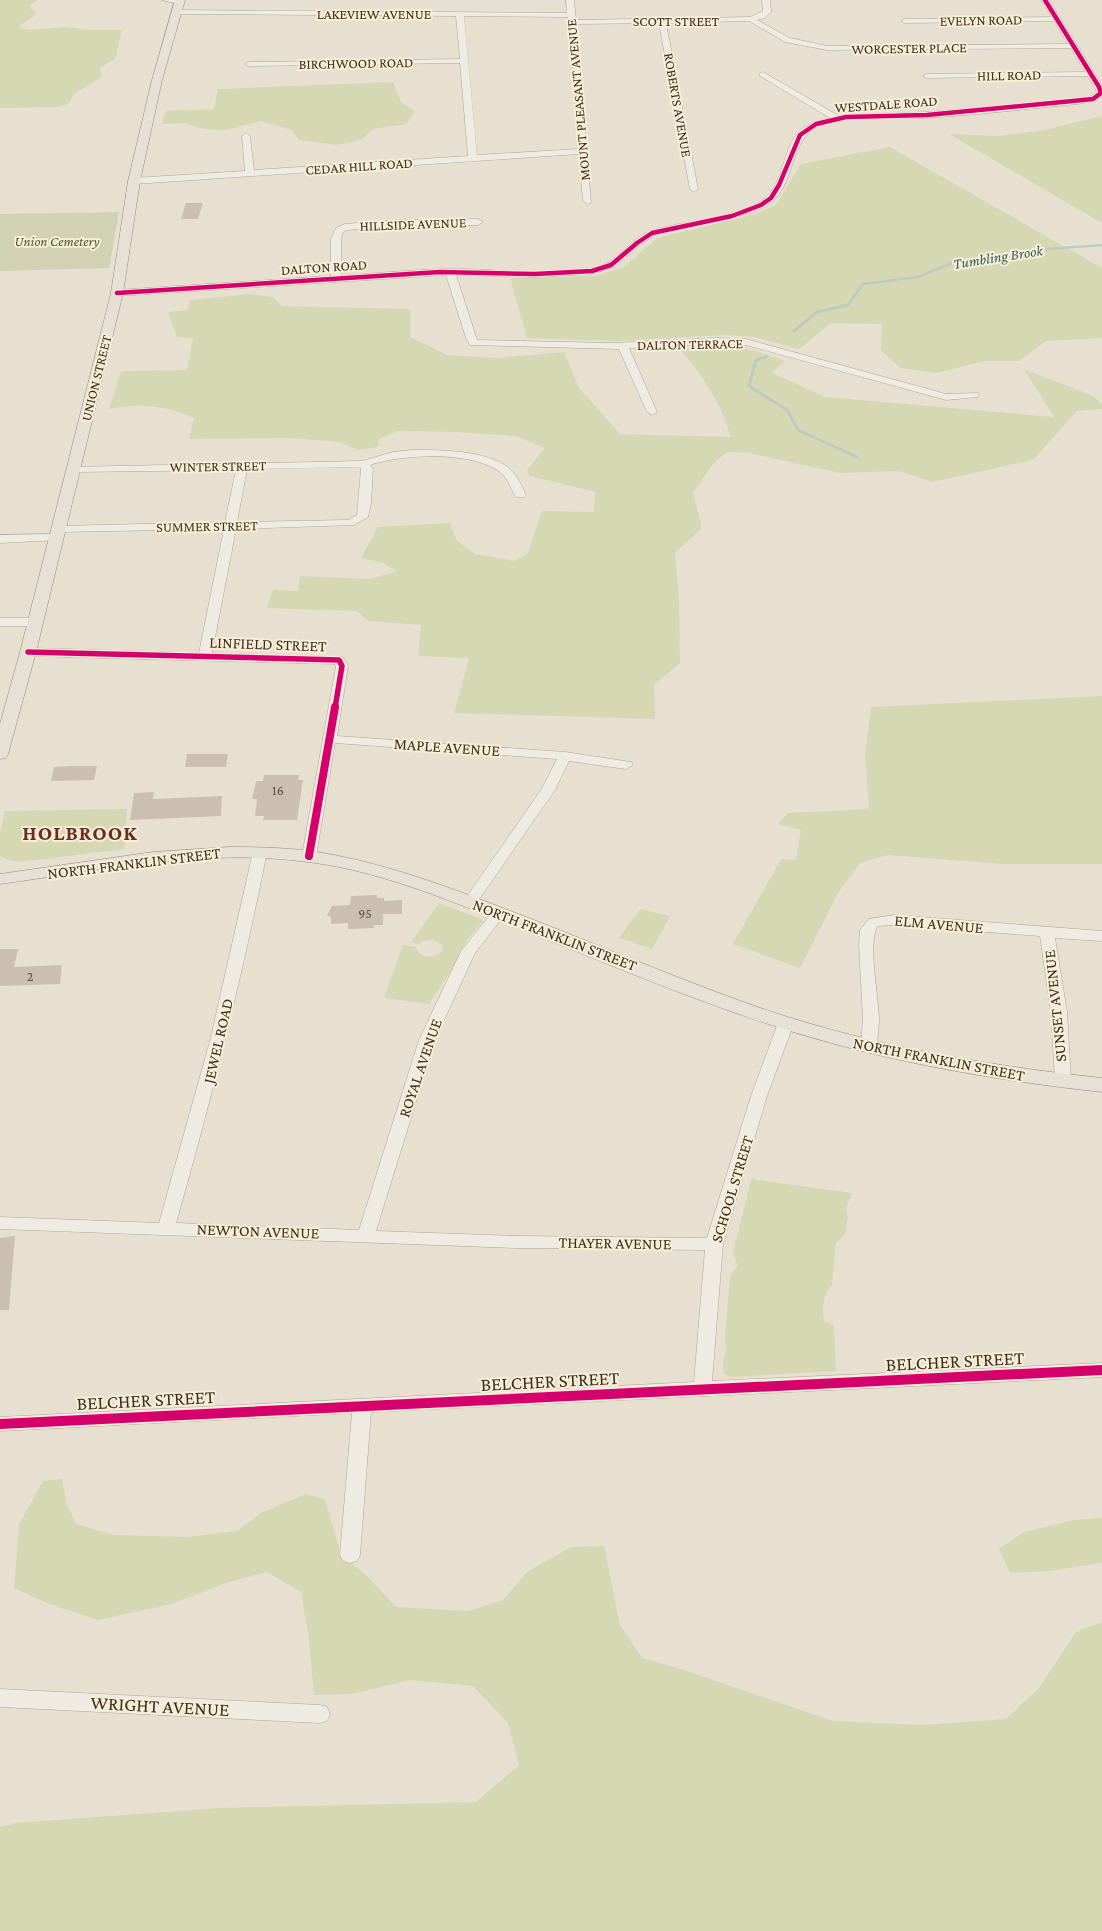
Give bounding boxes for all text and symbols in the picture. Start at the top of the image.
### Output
street label: LAKEVIEW AVENUE [317,6,432,22]
street label: EVELYN ROAD [940,11,1022,29]
street label: SCOTT STREET [633,13,720,29]
street label: MOUNT PLEASANT AVENUE [563,18,593,181]
street label: WORCESTER PLACE [851,39,967,57]
street label: ROBERTS AVENUE [661,52,695,159]
street label: BIRCHWOOD ROAD [299,54,413,72]
street label: HILL ROAD [977,66,1041,84]
street label: WESTDALE ROAD [834,92,938,116]
street label: CEDAR HILL ROAD [305,154,413,178]
street label: HILLSIDE AVENUE [359,214,467,234]
park label: Union Cemetery [14,233,100,249]
water label: Tumbling Brook [952,242,1046,273]
street label: DALTON ROAD [280,256,368,278]
street label: UNION STREET [78,333,115,423]
street label: DALTON TERRACE [637,335,744,353]
street label: WINTER STREET [170,457,267,475]
street label: SUMMER STREET [156,517,258,535]
street label: LINFIELD STREET [209,633,327,655]
street label: MAPLE AVENUE [393,735,501,759]
house number: 16 [272,782,284,798]
district label: HOLBROOK [22,821,138,845]
street label: NORTH FRANKLIN STREET [46,844,222,882]
street label: NORTH FRANKLIN STREET [471,896,640,974]
house number: 95 [358,905,372,921]
street label: ELM AVENUE [894,912,984,936]
street label: SUNSET AVENUE [1041,949,1069,1063]
house number: 2 [27,968,34,984]
street label: JEWEL ROAD [200,997,237,1087]
street label: ROYAL AVENUE [395,1016,445,1119]
street label: NORTH FRANKLIN STREET [852,1034,1027,1084]
street label: SCHOOL STREET [708,1133,756,1245]
street label: NEWTON AVENUE [196,1220,320,1242]
street label: THAYER AVENUE [558,1234,672,1252]
street label: BELCHER STREET [885,1347,1026,1375]
street label: BELCHER STREET [480,1367,621,1395]
street label: BELCHER STREET [76,1386,217,1414]
street label: WRIGHT AVENUE [90,1692,230,1720]

